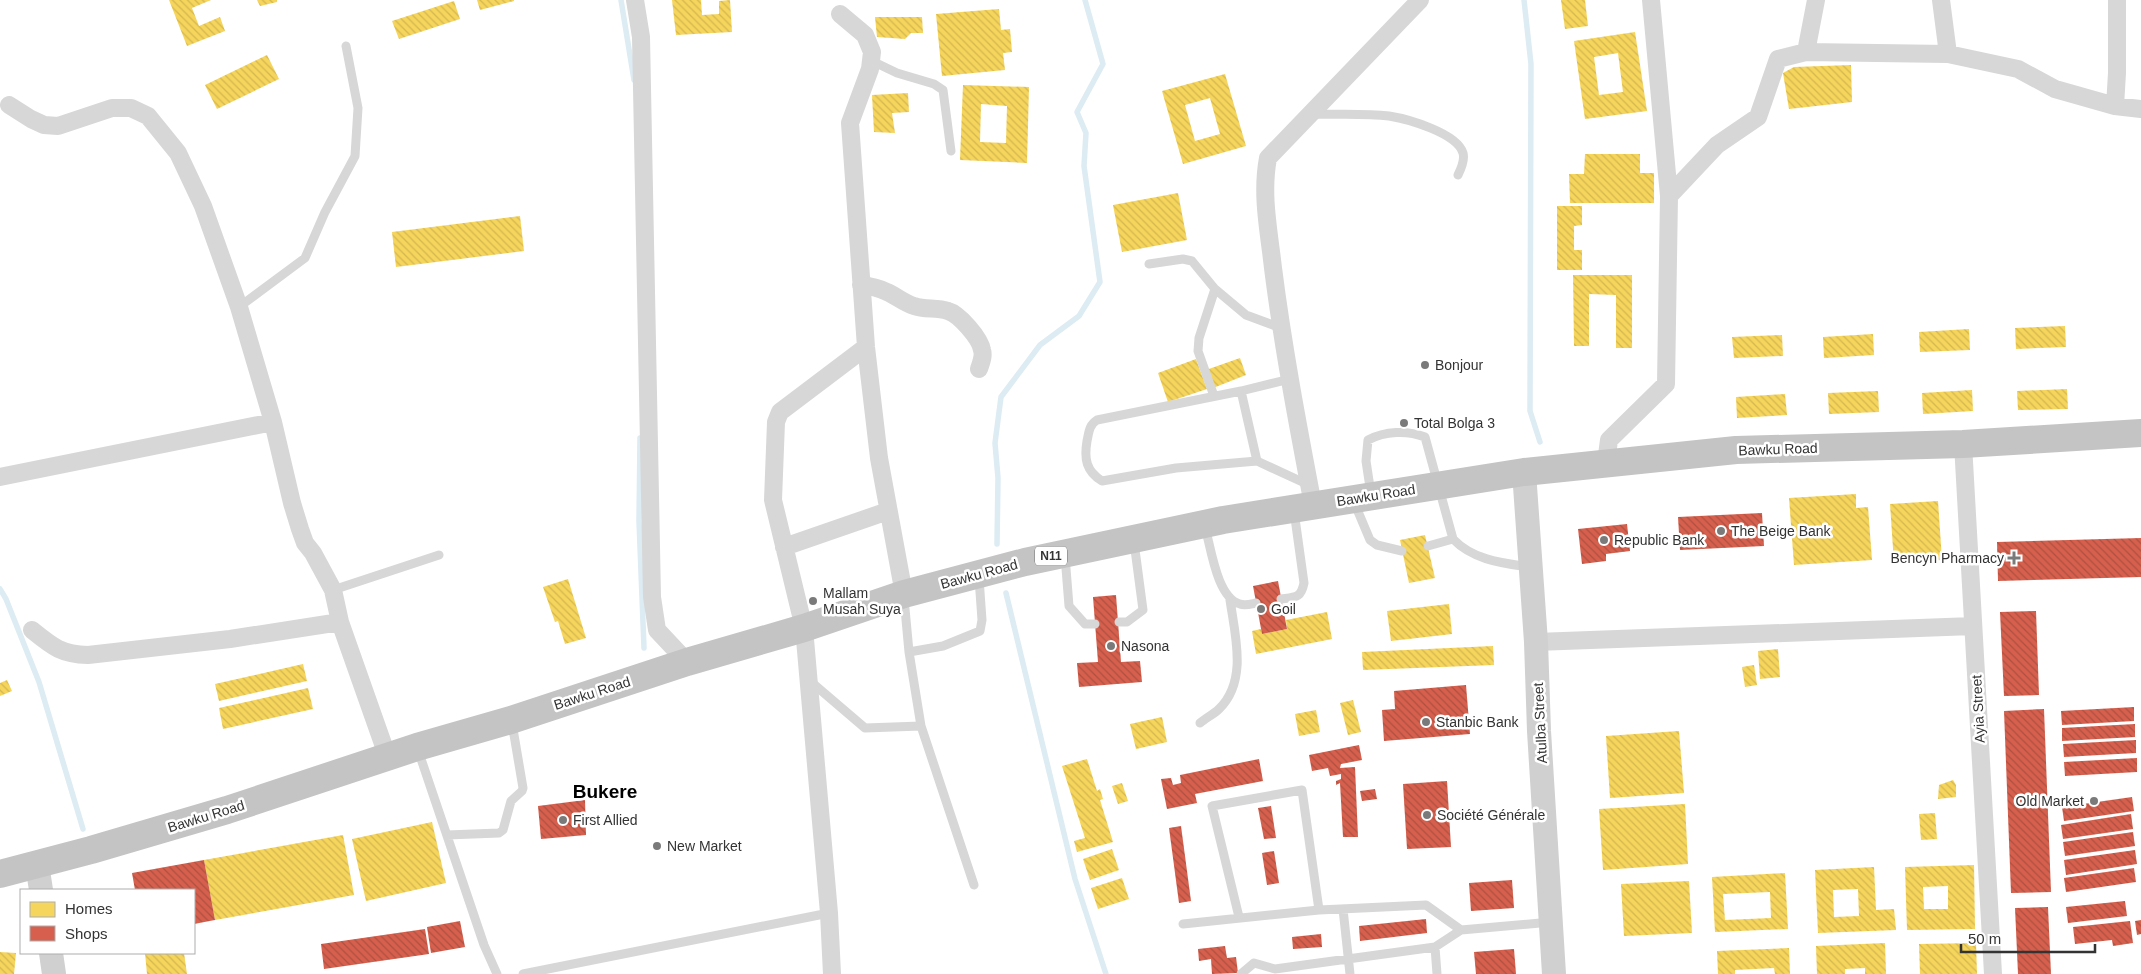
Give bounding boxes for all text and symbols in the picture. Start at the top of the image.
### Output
place label: Bonjour [1435,357,1484,373]
marker: Bonjour [1419,359,1431,371]
place label: Total Bolga 3 [1414,415,1495,431]
marker: Total Bolga 3 [1398,417,1410,429]
street label: Bawku Road [1738,440,1818,458]
street label: Bawku Road [1336,481,1416,509]
place label: The Beige Bank [1731,523,1832,539]
marker: The Beige Bank [1715,525,1727,537]
place label: Republic Bank [1614,532,1705,548]
marker: Republic Bank [1598,534,1610,546]
road number: N11 [1035,546,1067,566]
place label: Bencyn Pharmacy [1890,550,2004,566]
marker: Bencyn Pharmacy [2008,552,2020,564]
street label: Bawku Road [939,556,1019,592]
place label: Mallam Musah Suya [823,585,901,617]
marker: Mallam Musah Suya [807,595,819,607]
place label: Goil [1271,601,1296,617]
marker: Goil [1255,603,1267,615]
place label: Nasona [1121,638,1169,654]
marker: Nasona [1105,640,1117,652]
street label: Bawku Road [552,673,632,713]
street label: Ayia Street [1968,674,1988,743]
street label: Atulba Street [1530,682,1550,764]
place label: Stanbic Bank [1436,714,1519,730]
marker: Stanbic Bank [1420,716,1432,728]
district label: Bukere [573,781,637,802]
place label: Old Market [2016,793,2084,809]
marker: Old Market [2088,795,2100,807]
street label: Bawku Road [166,797,246,835]
place label: Société Générale [1437,807,1545,823]
marker: Société Générale [1421,809,1433,821]
place label: First Allied [573,812,638,828]
marker: First Allied [557,814,569,826]
place label: New Market [667,838,742,854]
marker: New Market [651,840,663,852]
legend [20,889,195,954]
text: Homes [65,900,113,917]
scale bar [1961,922,2095,954]
text: Shops [65,925,108,942]
text: 50 m [1968,930,2001,947]

